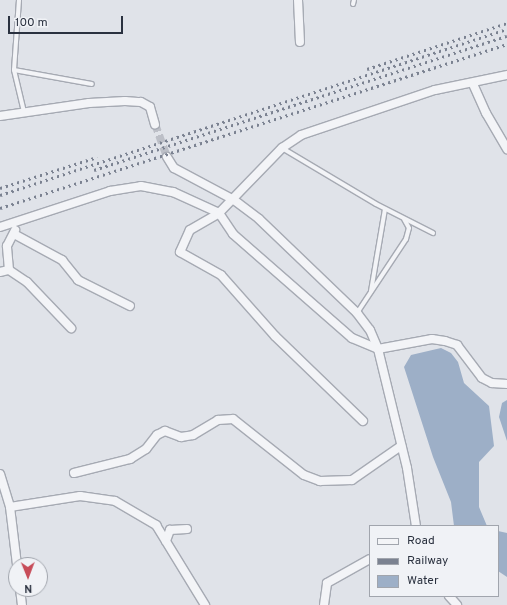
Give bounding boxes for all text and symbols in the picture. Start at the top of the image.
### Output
scale bar [10,8,125,34]
text: 100 m [15,15,48,31]
legend [369,525,499,597]
text: Road [407,533,435,549]
text: Railway [407,553,448,569]
north arrow [8,557,48,597]
text: Water [407,573,439,589]
text: N [24,581,32,595]

